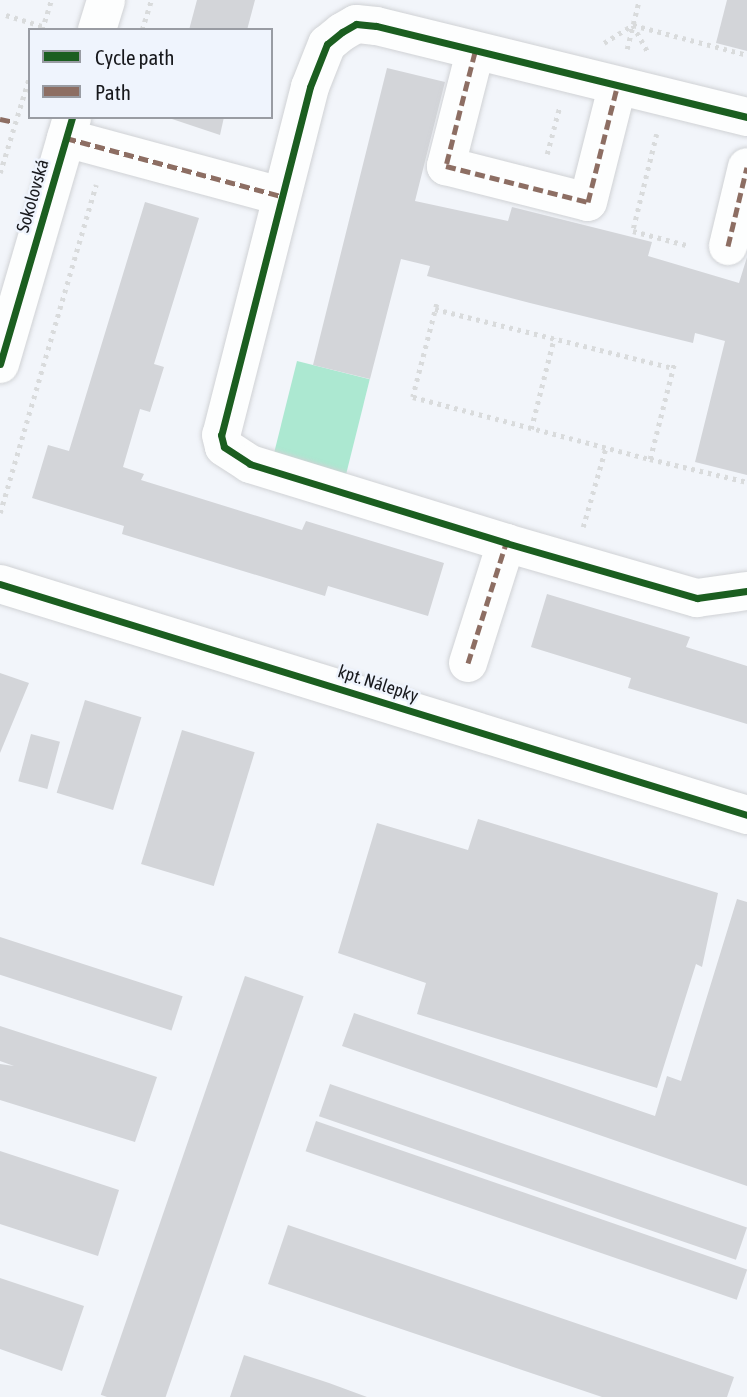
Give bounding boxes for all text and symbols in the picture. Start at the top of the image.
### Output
legend [28,28,273,119]
text: Cycle path [95,45,174,69]
text: Path [95,80,131,104]
street label: Sokolovská [12,157,54,235]
street label: kpt. Nálepky [335,661,421,707]

